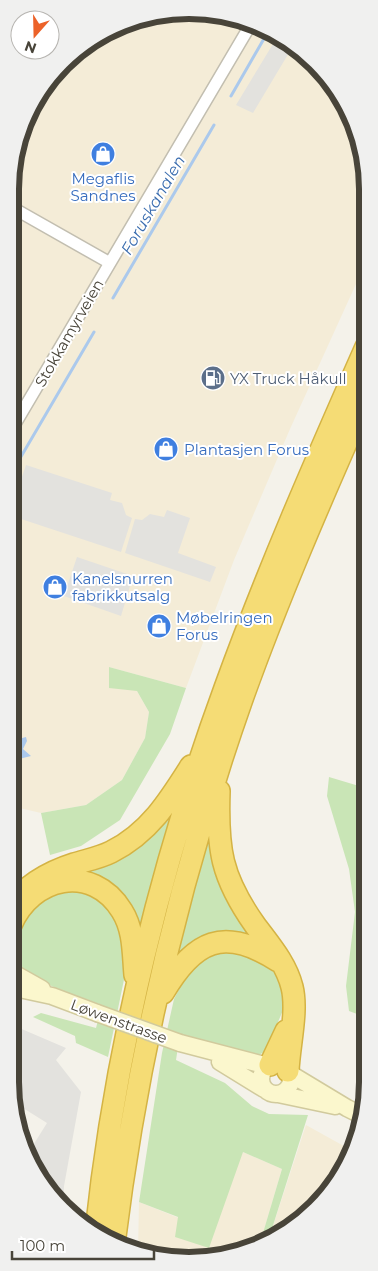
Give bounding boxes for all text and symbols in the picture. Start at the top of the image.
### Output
north arrow [10,10,60,60]
text: N [22,37,39,58]
shop icon: Megaflis Sandnes [90,141,116,167]
water label: Foruskanalen [117,152,189,258]
place label: Megaflis Sandnes [71,169,135,205]
street label: Stokkamyrveien [30,276,108,390]
fuel station icon: YX Truck Håkull [200,365,226,391]
place label: YX Truck Håkull [230,369,347,388]
shop icon: Plantasjen Forus [153,436,179,462]
place label: Plantasjen Forus [184,440,309,459]
place label: Kanelsnurren fabrikkutsalg [72,569,173,605]
shop icon: Kanelsnurren fabrikkutsalg [42,574,68,600]
place label: Møbelringen Forus [176,608,273,644]
shop icon: Møbelringen Forus [146,613,172,639]
street label: Løwenstrasse [68,995,170,1047]
scale bar [12,1228,155,1260]
text: 100 m [20,1236,65,1255]

